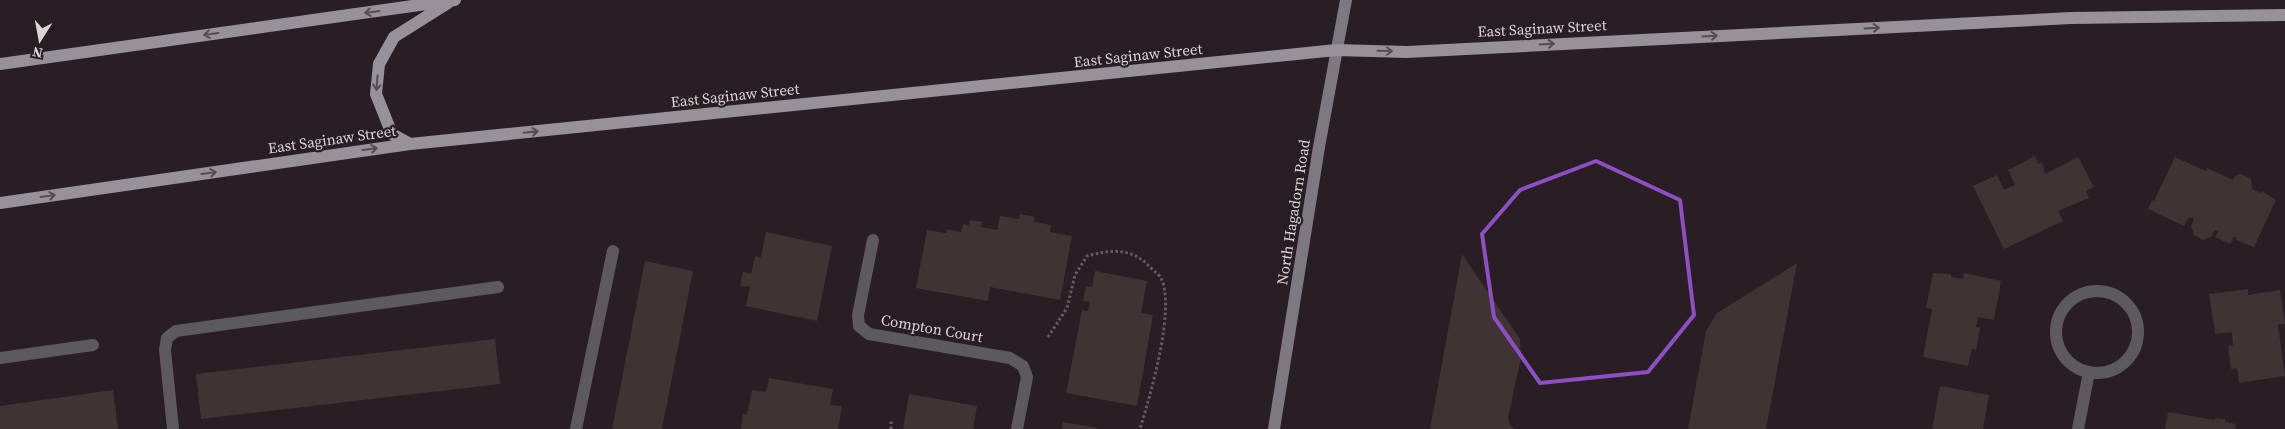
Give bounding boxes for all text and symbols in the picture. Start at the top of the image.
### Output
one-way arrow [364,7,380,17]
street label: East Saginaw Street [1477,14,1607,42]
north arrow [15,15,65,65]
one-way arrow [1864,23,1880,32]
one-way arrow [203,30,219,40]
one-way arrow [1701,31,1717,40]
street label: East Saginaw Street [1073,38,1203,72]
one-way arrow [1539,39,1555,48]
text: N [31,42,44,64]
one-way arrow [1376,46,1393,56]
one-way arrow [373,74,382,90]
street label: East Saginaw Street [670,78,800,112]
street label: East Saginaw Street [267,120,398,158]
one-way arrow [523,127,539,136]
street label: North Hagadorn Road [1271,137,1315,286]
one-way arrow [362,144,378,154]
one-way arrow [201,168,217,178]
one-way arrow [40,191,56,201]
street label: Compton Court [879,309,985,347]

